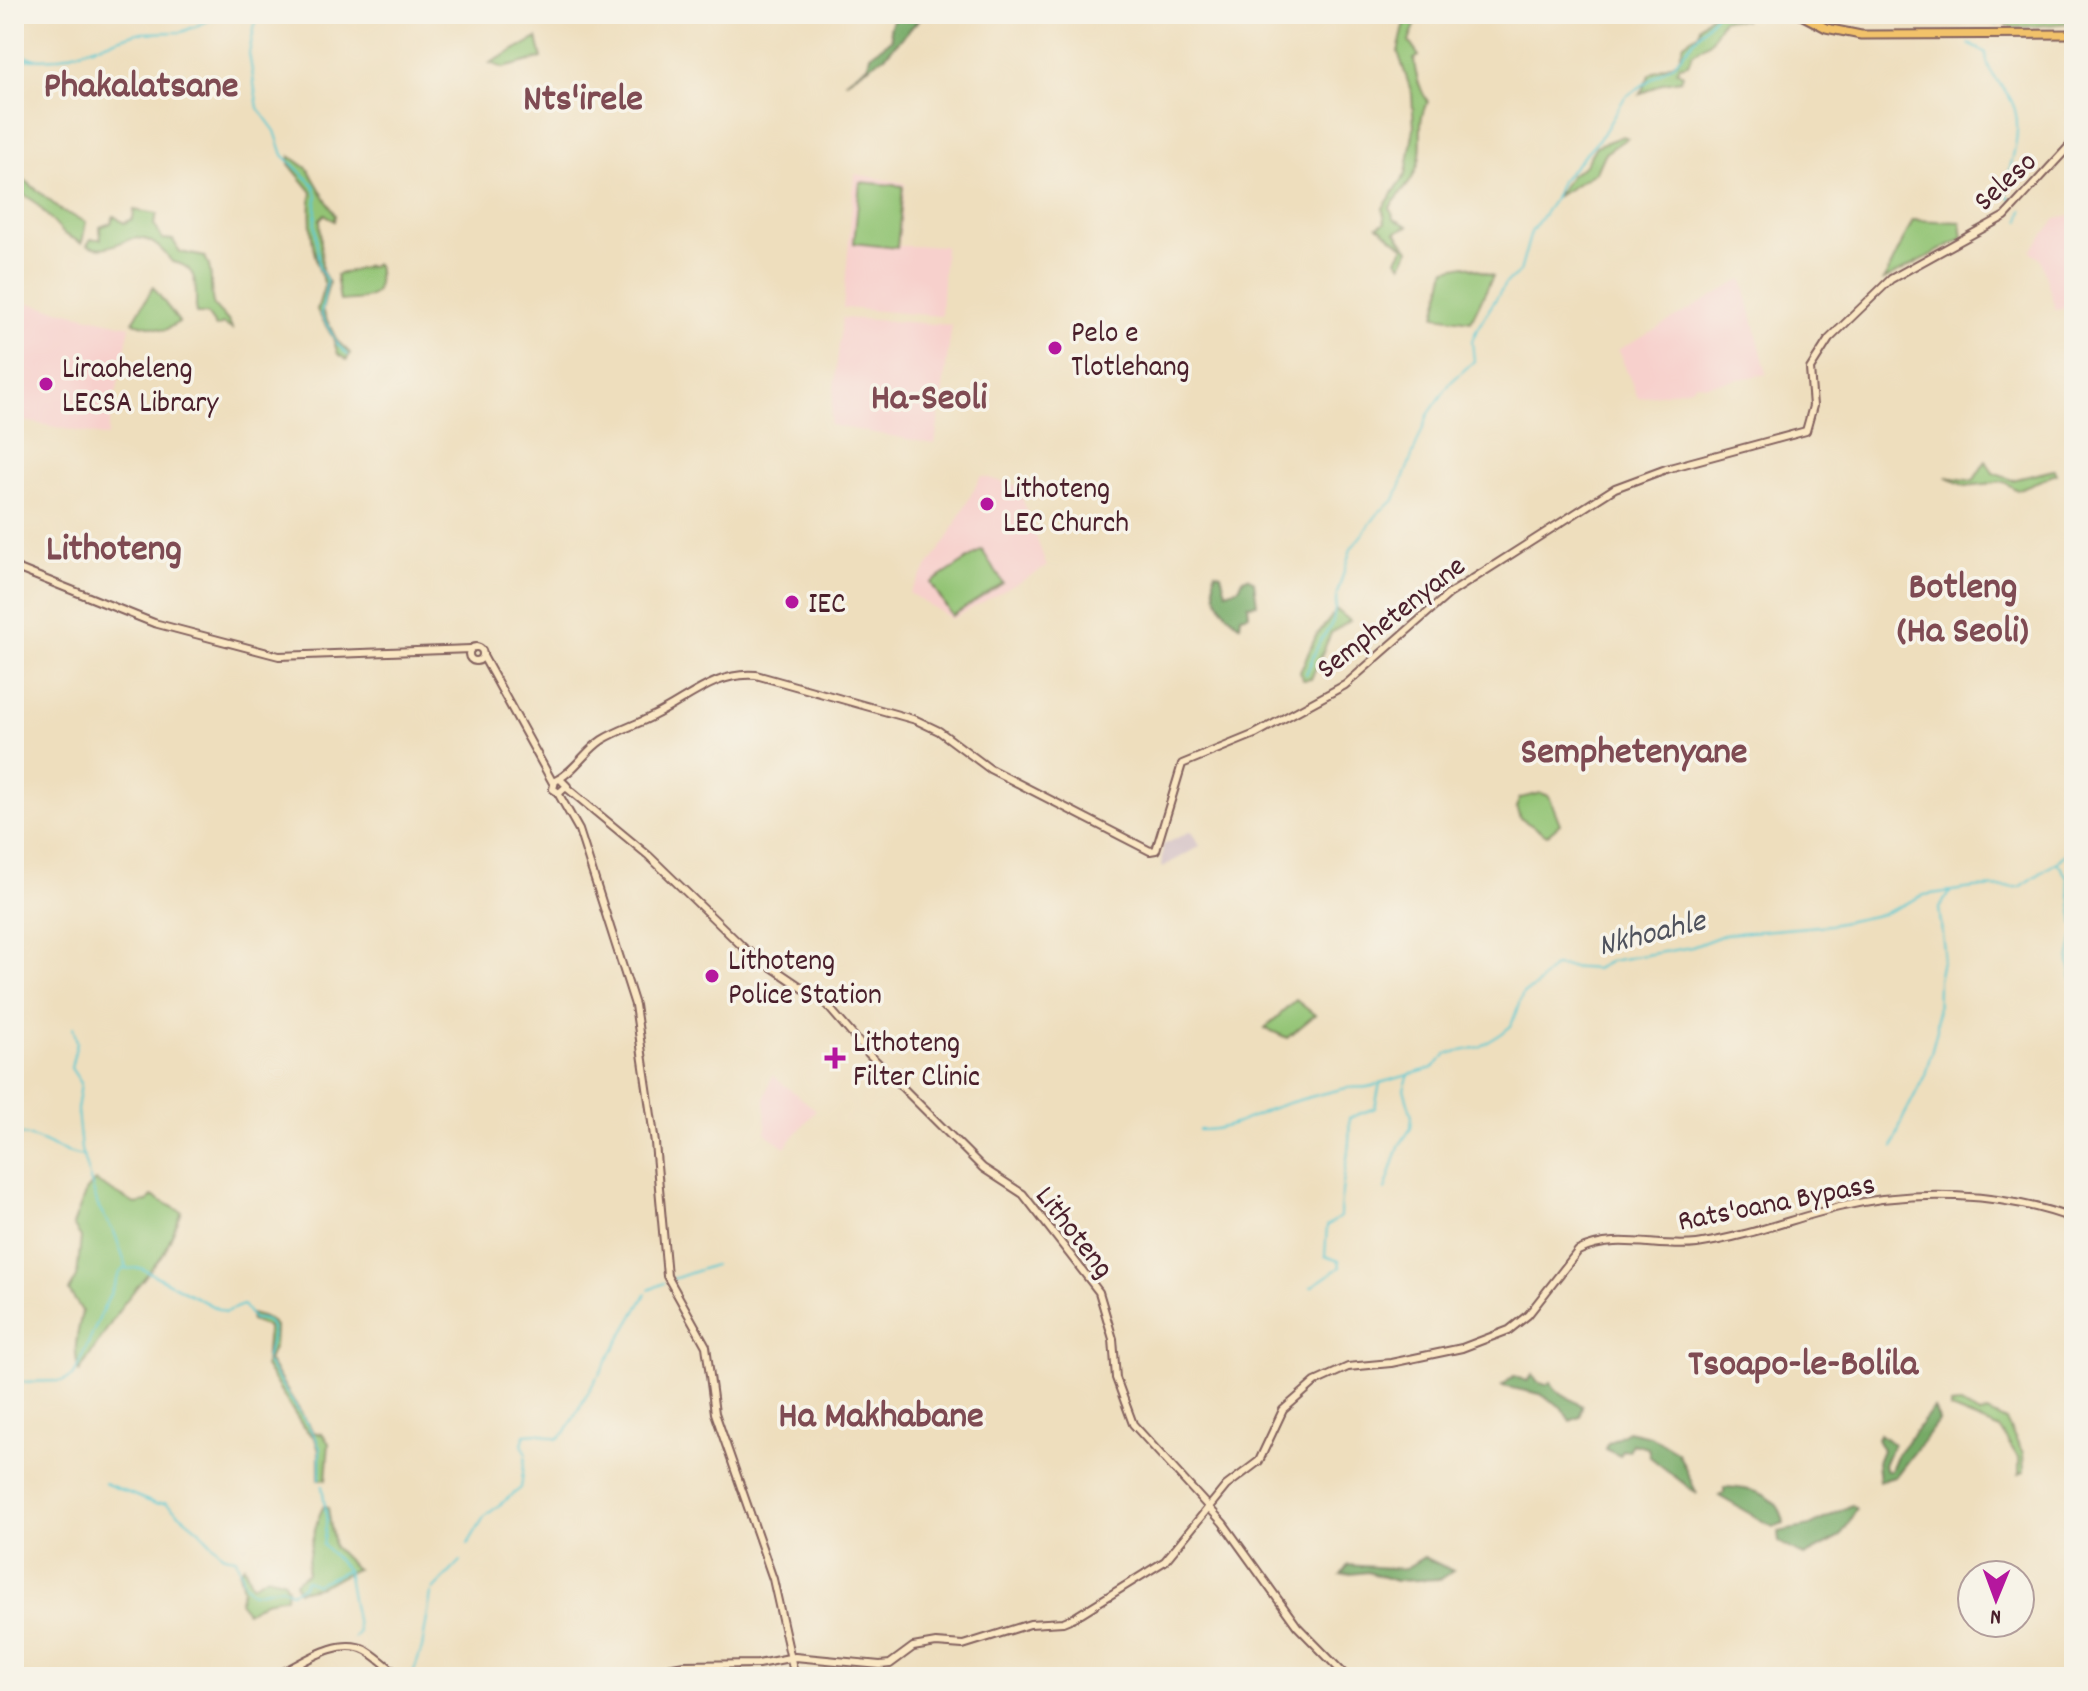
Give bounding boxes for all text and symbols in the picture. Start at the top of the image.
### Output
district label: Phakalatsane [44,61,238,116]
district label: Nts'irele [523,74,643,129]
street label: Seleso [1966,143,2048,224]
place label: Pelo e Tlotlehang [1071,314,1190,391]
marker: Pelo e Tlotlehang [1046,339,1064,357]
place label: Liraoheleng LECSA Library [62,350,219,427]
district label: Ha-Seoli [871,373,987,428]
marker: Liraoheleng LECSA Library [37,375,55,393]
place label: Lithoteng LEC Church [1003,470,1129,547]
marker: Lithoteng LEC Church [978,495,996,513]
district label: Lithoteng [46,524,182,579]
street label: Semphetenyane [1309,547,1477,692]
district label: Botleng (Ha Seoli) [1897,562,2029,661]
place label: IEC [808,585,846,628]
marker: IEC [783,593,801,611]
district label: Semphetenyane [1520,727,1748,782]
water label: Nkhoahle [1594,900,1713,971]
place label: Lithoteng Police Station [728,942,882,1019]
marker: Lithoteng Police Station [703,967,721,985]
place label: Lithoteng Filter Clinic [853,1024,980,1101]
marker: Lithoteng Filter Clinic [824,1047,846,1069]
street label: Rats'oana Bypass [1675,1165,1879,1246]
street label: Lithoteng [1023,1178,1122,1289]
district label: Tsoapo-le-Bolila [1688,1339,1919,1394]
district label: Ha Makhabane [778,1391,984,1446]
north arrow [1956,1559,2036,1639]
text: N [1990,1600,2001,1631]

